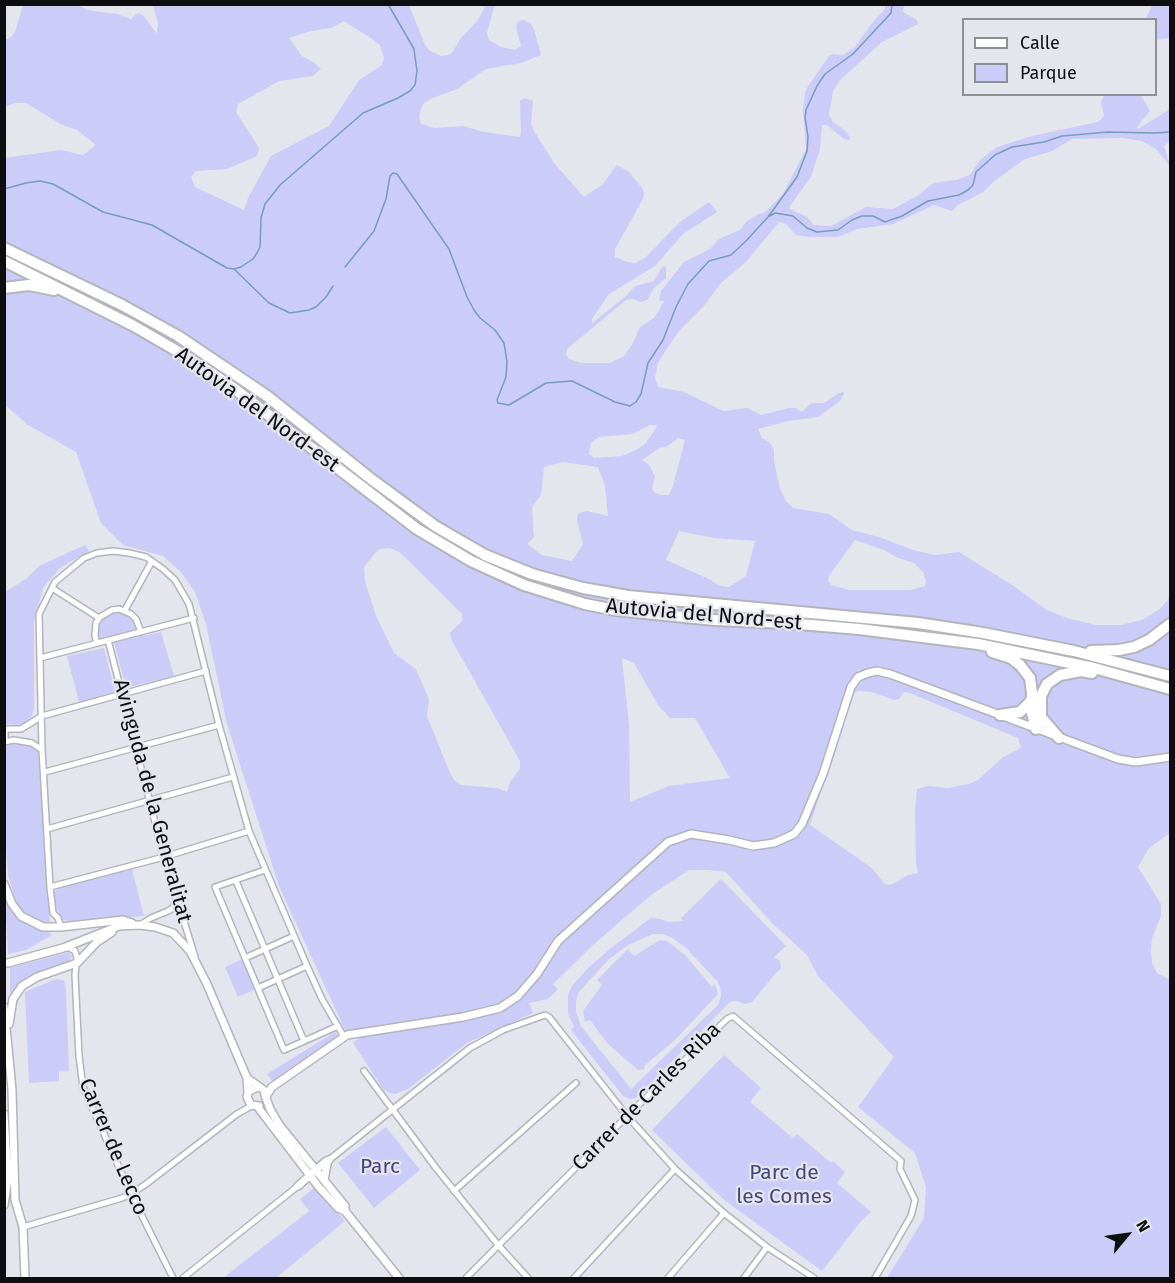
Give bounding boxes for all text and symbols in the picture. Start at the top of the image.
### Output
legend [962,18,1157,96]
text: Calle [1020,32,1060,54]
text: Parque [1020,62,1077,84]
street label: Autovia del Nord-est [170,342,344,478]
street label: Autovia del Nord-est [605,594,803,636]
street label: Avinguda de la Generalitat [107,676,197,926]
street label: Carrer de Carles Riba [568,1018,726,1176]
street label: Carrer de Lecco [73,1075,153,1219]
park label: Parc [360,1154,400,1180]
park label: Parc de les Comes [736,1160,832,1210]
north arrow [1097,1205,1157,1265]
text: N [1132,1217,1154,1235]

